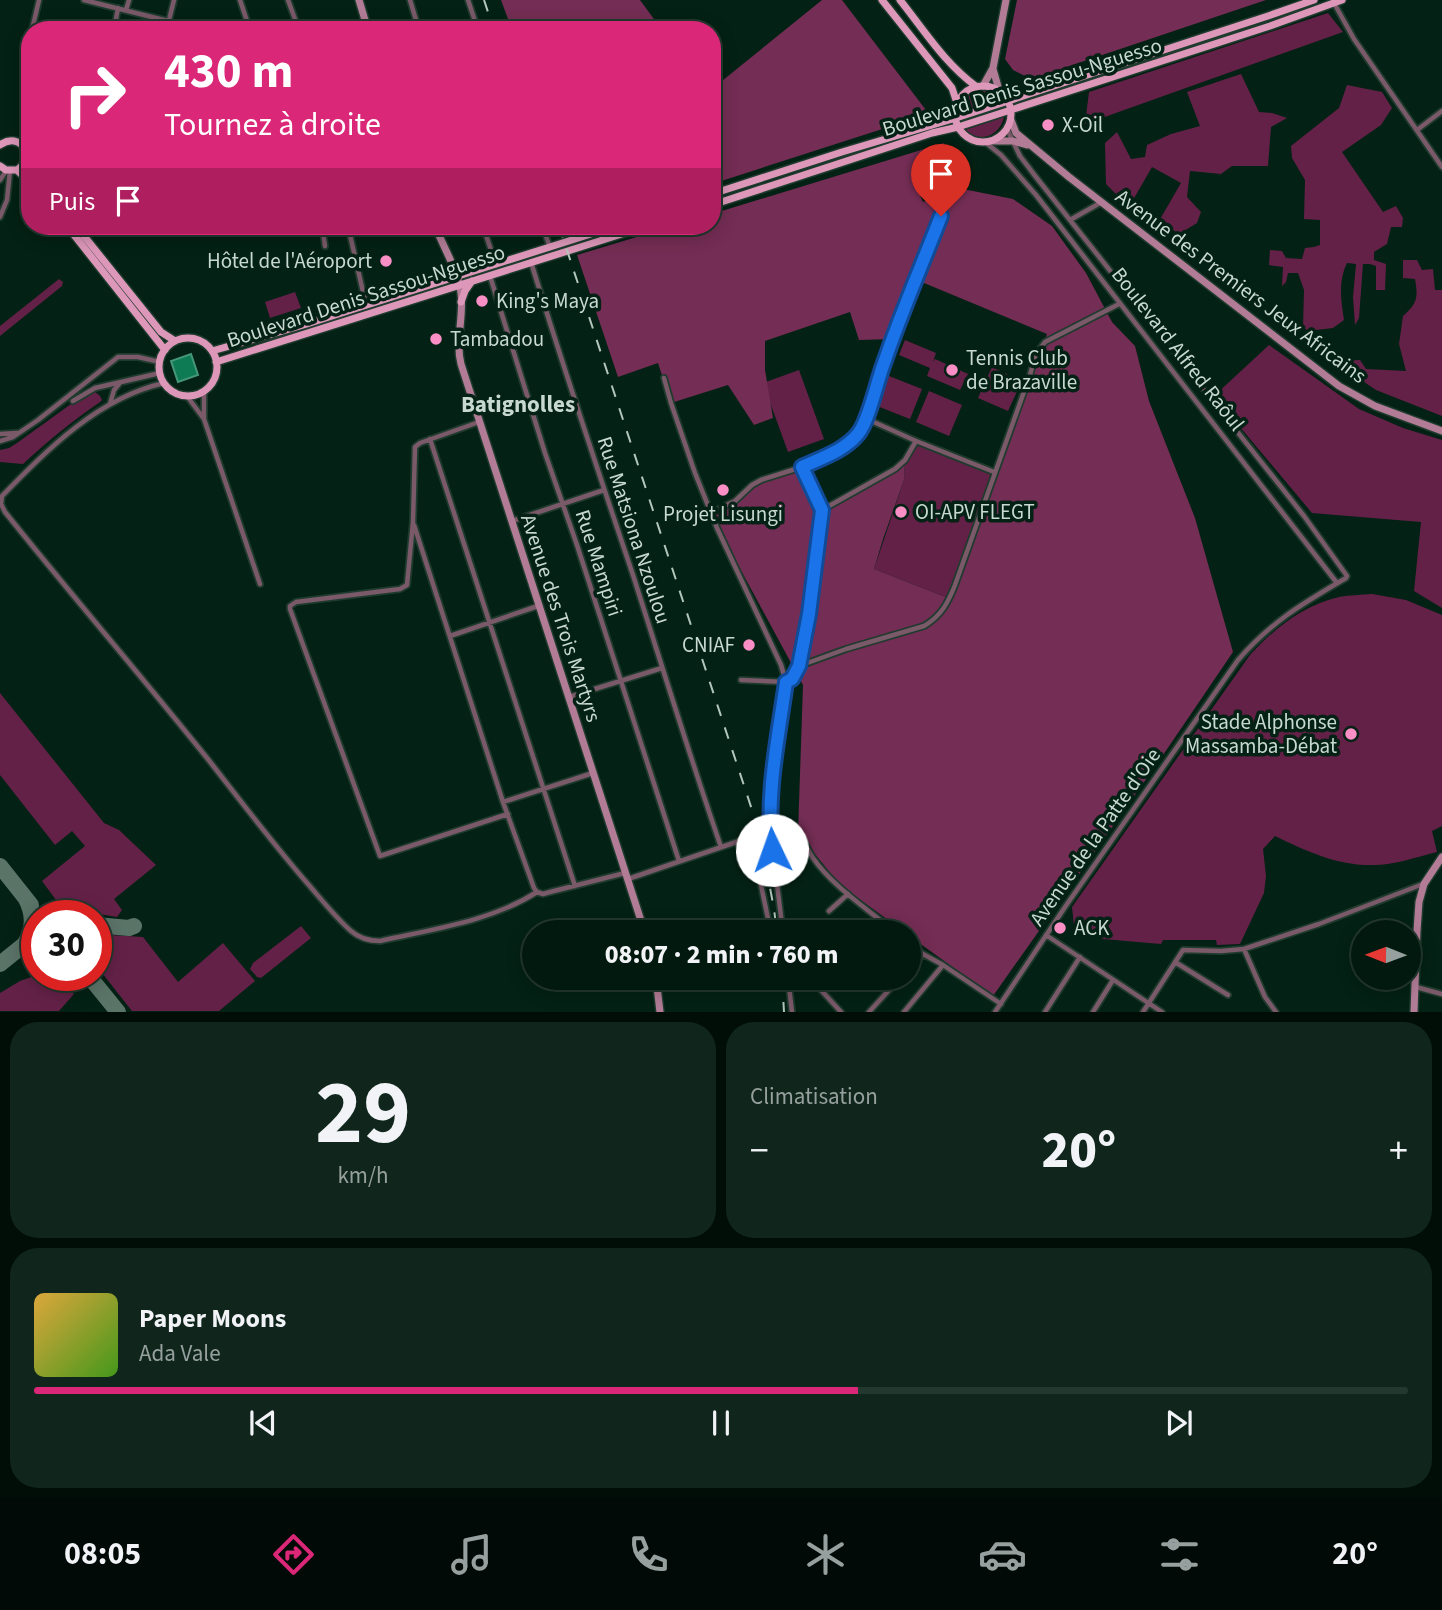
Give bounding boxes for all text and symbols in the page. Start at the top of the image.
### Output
street label: Boulevard Denis Sassou-Nguesso [879,30,1165,144]
text: 430 m [164,37,293,107]
icon: right [49,49,140,140]
text: Tournez à droite [164,102,381,148]
place label: X-Oil [1062,110,1103,140]
marker: X-Oil [1040,117,1056,133]
pin [911,144,971,216]
icon: arrive [922,155,960,193]
icon: arrive [109,182,147,220]
street label: Avenue des Premiers Jeux Africains [1109,182,1373,391]
text: Puis [49,183,95,220]
street label: Boulevard Denis Sassou-Nguesso [223,237,509,355]
place label: Hôtel de l'Aéroport [207,246,372,276]
marker: Hôtel de l'Aéroport [378,253,394,269]
street label: Boulevard Alfred Raôul [1104,261,1252,437]
place label: King's Maya [496,286,599,316]
marker: King's Maya [474,293,490,309]
place label: Tambadou [450,324,544,354]
marker: Tambadou [428,331,444,347]
place label: Tennis Club de Brazaville [966,343,1077,397]
marker: Tennis Club de Brazaville [944,362,960,378]
district label: Batignolles [461,388,575,421]
street label: Rue Matsiona Nzoulou [590,432,678,628]
marker: Projet Lisungi [715,482,731,498]
place label: OI-APV FLEGT [915,497,1035,527]
place label: Projet Lisungi [663,499,783,529]
marker: OI-APV FLEGT [893,504,909,520]
street label: Rue Mampiri [568,506,630,620]
street label: Avenue des Trois Martyrs [513,510,609,726]
place label: CNIAF [682,630,735,660]
marker: CNIAF [741,637,757,653]
place label: Stade Alphonse Massamba-Débat [1185,707,1337,761]
marker: Stade Alphonse Massamba-Débat [1343,726,1359,742]
street label: Avenue de la Patte d'Oie [1022,742,1168,932]
position arrow [735,813,809,887]
speed limit sign: 30 [21,900,112,991]
place label: ACK [1074,913,1110,943]
marker: ACK [1052,920,1068,936]
north arrow [1351,920,1421,990]
map controls [1351,920,1421,990]
text: 08:07 · 2 min · 760 m [605,936,838,973]
text: 29 [315,1049,411,1178]
text: Climatisation [750,1080,878,1113]
text: 20° [1042,1114,1116,1188]
text: − [750,1124,769,1178]
text: + [1389,1124,1408,1178]
text: km/h [337,1159,389,1192]
text: Paper Moons [139,1300,286,1337]
text: Ada Vale [139,1337,221,1370]
icon: previous [244,1404,282,1442]
icon: pause [702,1404,740,1442]
icon: next [1160,1404,1198,1442]
icon: directions [269,1530,318,1579]
icon: music [447,1530,496,1579]
icon: phone [624,1530,673,1579]
icon: climate [801,1530,850,1579]
icon: car [978,1530,1027,1579]
icon: filters [1155,1530,1204,1579]
text: 08:05 [64,1531,141,1577]
text: 20° [1332,1531,1378,1577]

